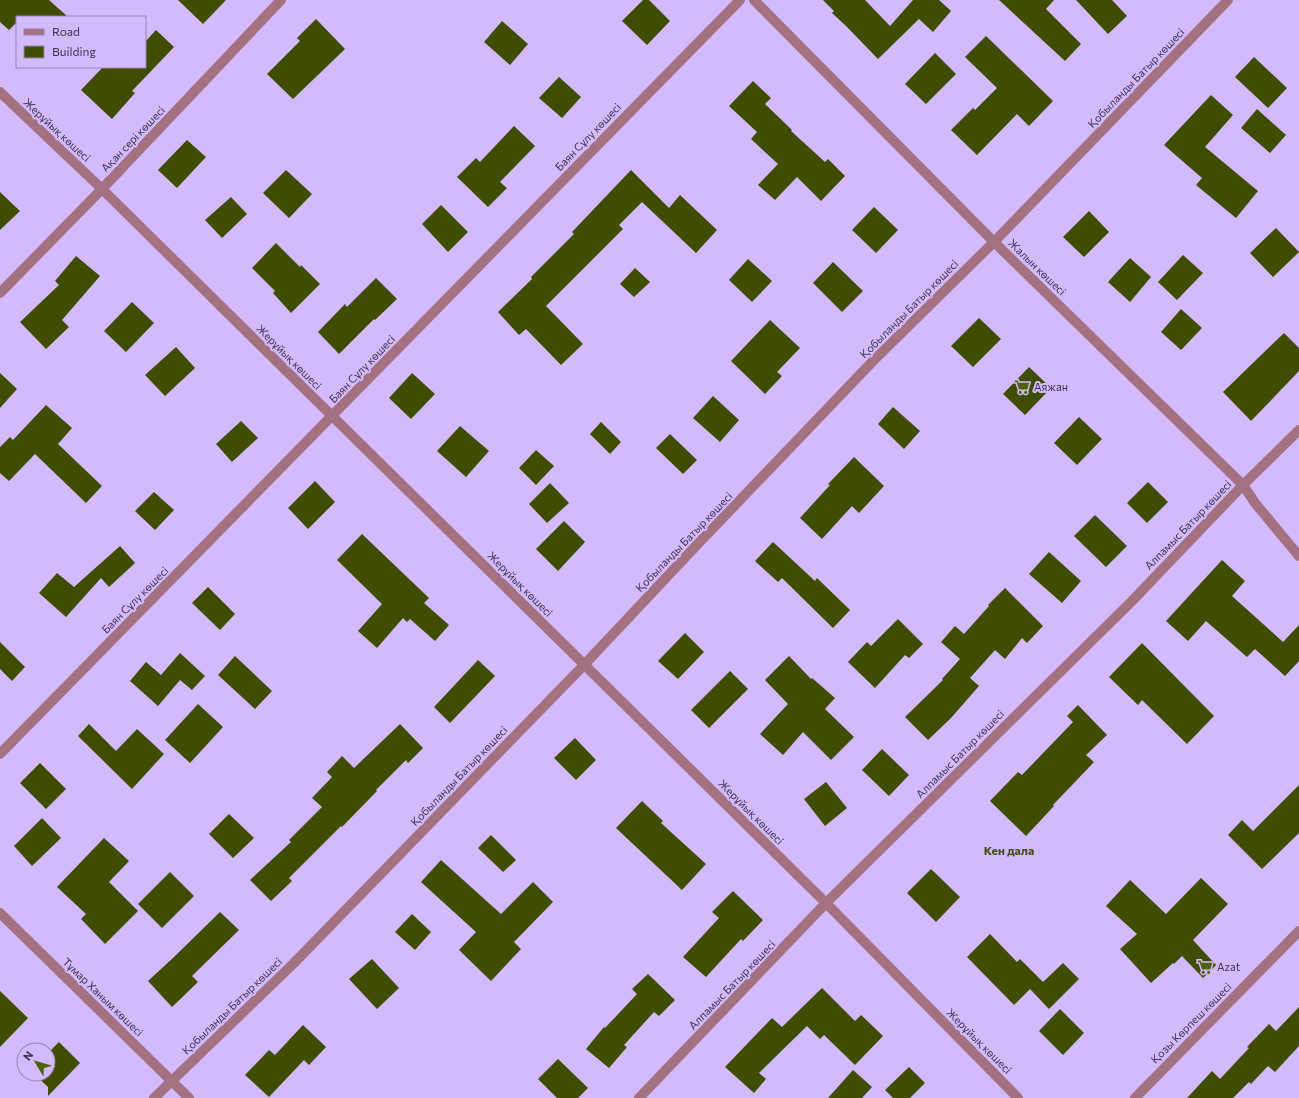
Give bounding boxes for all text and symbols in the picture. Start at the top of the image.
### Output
legend [16,16,146,68]
text: Road [52,24,80,38]
street label: Қобыланды Батыр көшесі [1085,25,1187,130]
text: Building [52,44,96,58]
street label: Жерұйық көшесі [21,95,94,164]
street label: Баян Сұлу көшесі [552,100,623,173]
street label: Ақан сері көшесі [98,103,167,174]
street label: Жалын көшесі [1006,236,1069,298]
street label: Қобыланды Батыр көшесі [857,257,961,360]
street label: Жерұйық көшесі [254,321,325,392]
street label: Баян Сұлу көшесі [326,332,397,405]
supermarket icon: Аяжан [1013,378,1031,396]
place label: Аяжан [1034,380,1068,393]
street label: Алпамыс Батыр көшесі [1142,477,1234,572]
street label: Қобыланды Батыр көшесі [633,489,735,594]
street label: Жерұйық көшесі [485,548,556,619]
street label: Баян Сұлу көшесі [99,563,171,636]
street label: Алпамыс Батыр көшесі [913,707,1006,800]
street label: Қобыланды Батыр көшесі [408,723,510,828]
street label: Жерұйық көшесі [716,776,787,847]
district label: Кен дала [984,843,1034,857]
street label: Алпамыс Батыр көшесі [686,937,778,1032]
street label: Қобыланды Батыр көшесі [179,954,284,1057]
street label: Тұмар Ханым көшесі [60,955,146,1039]
supermarket icon: Azat [1196,958,1214,976]
place label: Azat [1217,960,1241,973]
street label: Қозы Көрпеш көшесі [1148,980,1234,1066]
street label: Жерұйық көшесі [944,1005,1015,1076]
north arrow [16,1042,56,1082]
text: N [20,1048,35,1063]

